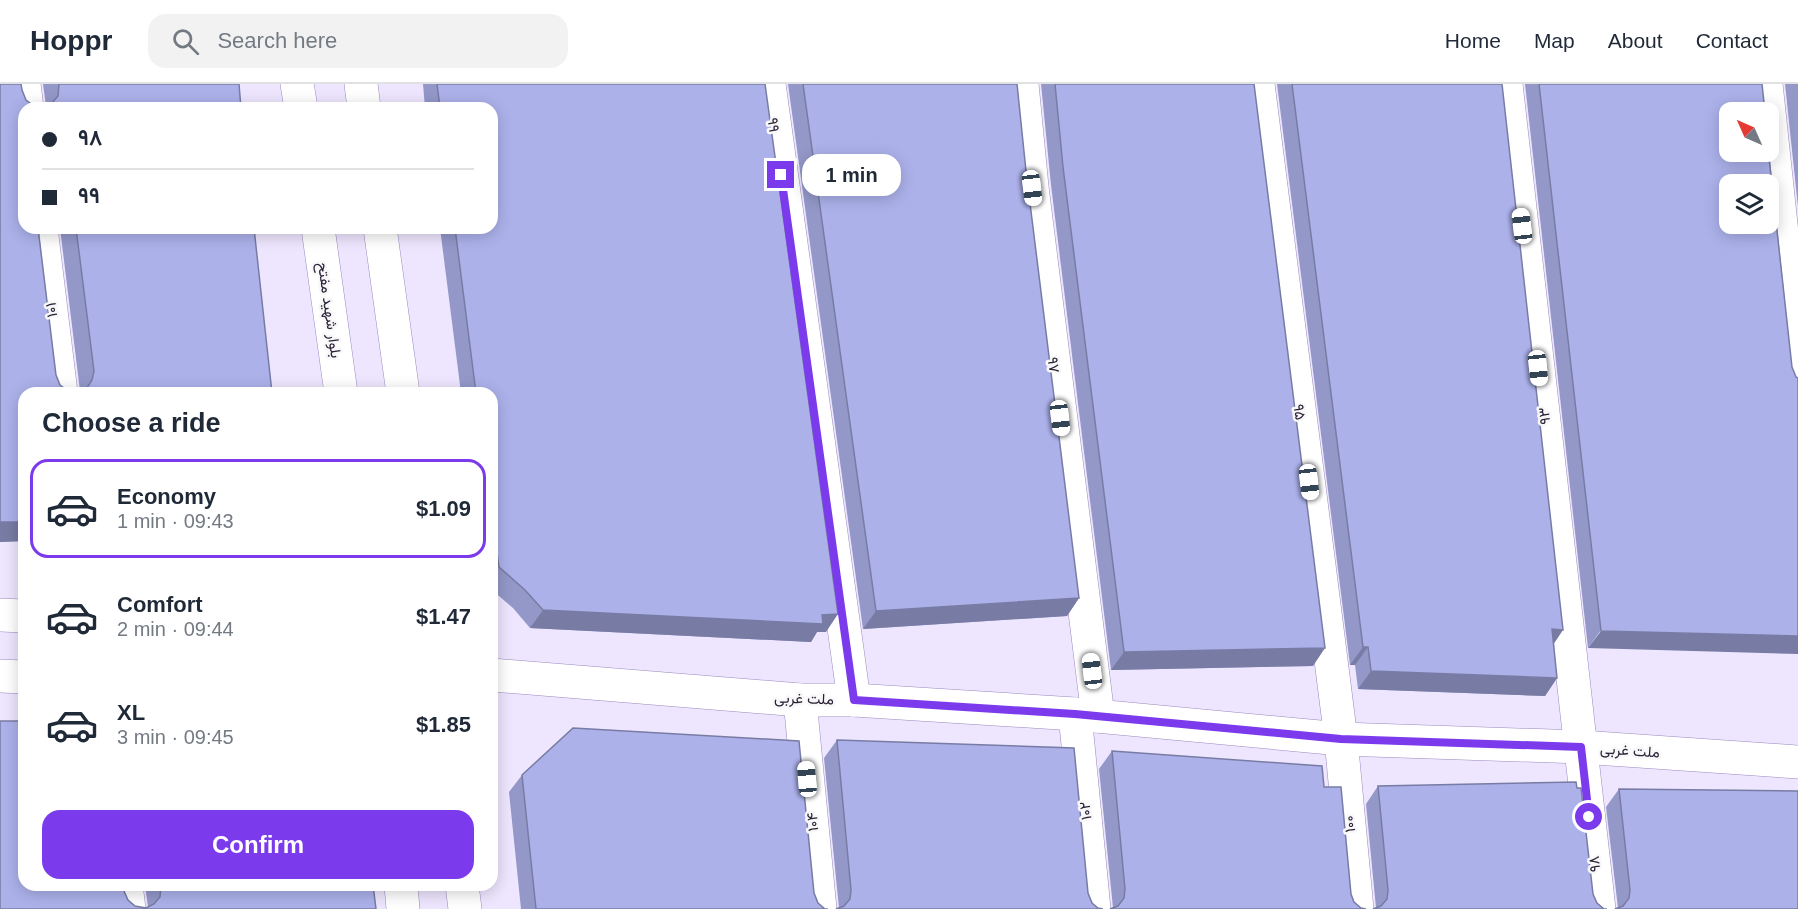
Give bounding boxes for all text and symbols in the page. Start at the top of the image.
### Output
search box [148,14,568,68]
text: Hoppr [30,25,112,56]
icon: search [169,25,202,58]
text: Search here [217,28,337,53]
text: Home [1445,29,1501,52]
text: Map [1534,29,1575,52]
text: About [1608,29,1663,52]
text: Contact [1696,29,1768,52]
north arrow [1719,102,1779,162]
map controls [1719,102,1779,234]
street label: ۹۹ [765,117,783,133]
text: ۹۸ [78,125,102,150]
callout: 1 min [802,154,901,196]
route end [767,161,794,188]
text: 1 min [825,164,878,186]
car [1021,169,1043,207]
button: layers [1719,174,1779,234]
text: ۹۹ [78,183,100,208]
car [1511,207,1533,245]
street label: بلوار شهید مفتح [312,261,345,359]
street label: ۱۰۱ [42,302,60,318]
car [1527,349,1549,387]
street label: ۹۷ [1045,356,1063,374]
car [1049,399,1071,437]
street label: ۹۵ [1291,403,1309,421]
street label: ۹۳ [1535,406,1553,425]
text: Choose a ride [42,408,221,438]
car [1298,463,1320,501]
icon: car [45,482,99,536]
text: Economy [117,484,216,509]
text: $1.09 [416,496,471,521]
text: 1 min · 09:43 [117,510,234,532]
icon: car [45,590,99,644]
text: Comfort [117,592,203,617]
text: $1.47 [416,604,471,629]
text: 2 min · 09:44 [117,618,234,640]
car [1081,652,1103,690]
street label: ملت غربی [774,688,834,710]
icon: car [45,698,99,752]
text: XL [117,700,145,725]
text: $1.85 [416,712,471,737]
text: 3 min · 09:45 [117,726,234,748]
street label: ملت غربی [1600,739,1660,763]
car [796,760,818,798]
street label: ۱۰۲ [1076,801,1094,821]
route start [1575,803,1602,830]
button: Confirm [42,810,474,879]
street label: ۱۰۴ [803,811,821,832]
street label: ۱۰۰ [1340,815,1358,833]
street label: ۹۸ [1585,855,1603,873]

